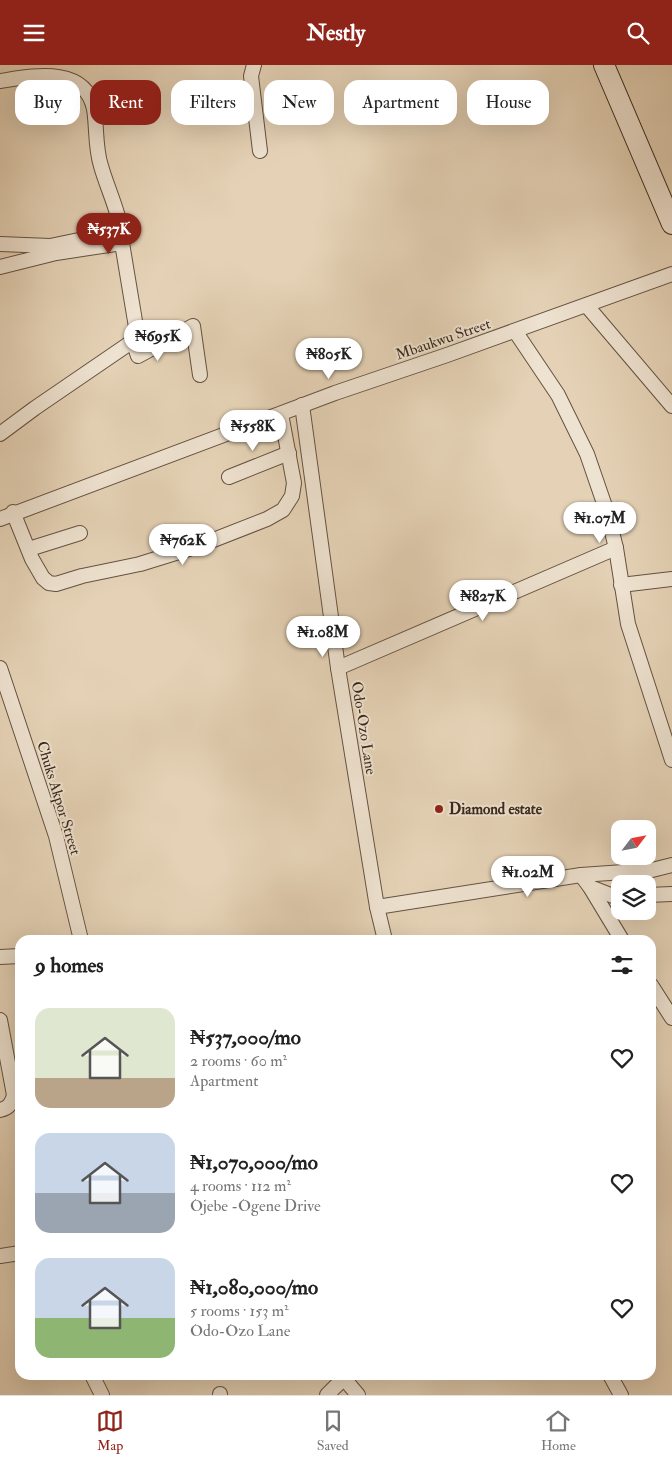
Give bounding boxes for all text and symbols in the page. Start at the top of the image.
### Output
icon: menu [20,19,48,47]
text: Nestly [307,19,365,47]
icon: search [624,19,652,47]
chip: Buy [15,80,80,125]
chip: Rent [90,80,161,125]
chip: Filters [171,80,254,125]
chip: New [264,80,334,125]
chip: Apartment [344,80,457,125]
chip: House [467,80,549,125]
pin: ₦537K [74,213,144,255]
text: ₦537K [87,219,131,239]
street label: Mbaukwu Street [393,314,493,365]
pin: ₦695K [123,319,193,362]
text: ₦695K [135,326,181,346]
pin: ₦805K [294,337,364,380]
text: ₦805K [306,344,352,364]
pin: ₦558K [218,409,288,452]
text: ₦558K [231,416,275,436]
pin: ₦1.07M [559,501,641,544]
text: ₦1.07M [574,508,626,528]
pin: ₦762K [148,523,218,566]
text: ₦762K [160,530,206,550]
pin: ₦827K [448,579,518,622]
text: ₦827K [460,586,506,606]
pin: ₦1.08M [282,615,364,658]
text: ₦1.08M [297,622,349,642]
street label: Odo-Ozo Lane [347,680,380,776]
street label: Chuks Akpor Street [31,739,85,858]
place label: Diamond estate [449,800,543,819]
marker: Diamond estate [433,803,445,815]
north arrow [611,820,656,865]
map controls [611,820,656,920]
pin: ₦1.02M [487,855,569,898]
text: ₦1.02M [502,862,554,882]
button: layers [611,875,656,920]
icon: filters [608,951,636,979]
text: 9 homes [35,952,104,979]
text: ₦537,000/mo [190,1024,301,1051]
icon: home [75,1028,135,1088]
icon: heart [608,1044,636,1072]
text: 2 rooms · 60 m² [190,1051,287,1071]
text: Apartment [190,1071,258,1091]
text: ₦1,070,000/mo [190,1149,318,1176]
icon: home [75,1153,135,1213]
icon: heart [608,1169,636,1197]
text: 4 rooms · 112 m² [190,1176,291,1196]
text: Ojebe -Ogene Drive [190,1196,321,1216]
text: ₦1,080,000/mo [190,1274,318,1301]
icon: home [75,1278,135,1338]
icon: heart [608,1294,636,1322]
text: 5 rooms · 153 m² [190,1301,289,1321]
text: Odo-Ozo Lane [190,1321,290,1341]
tab: Map [96,1407,124,1454]
tab: Saved [317,1407,349,1454]
tab: Home [541,1407,576,1454]

